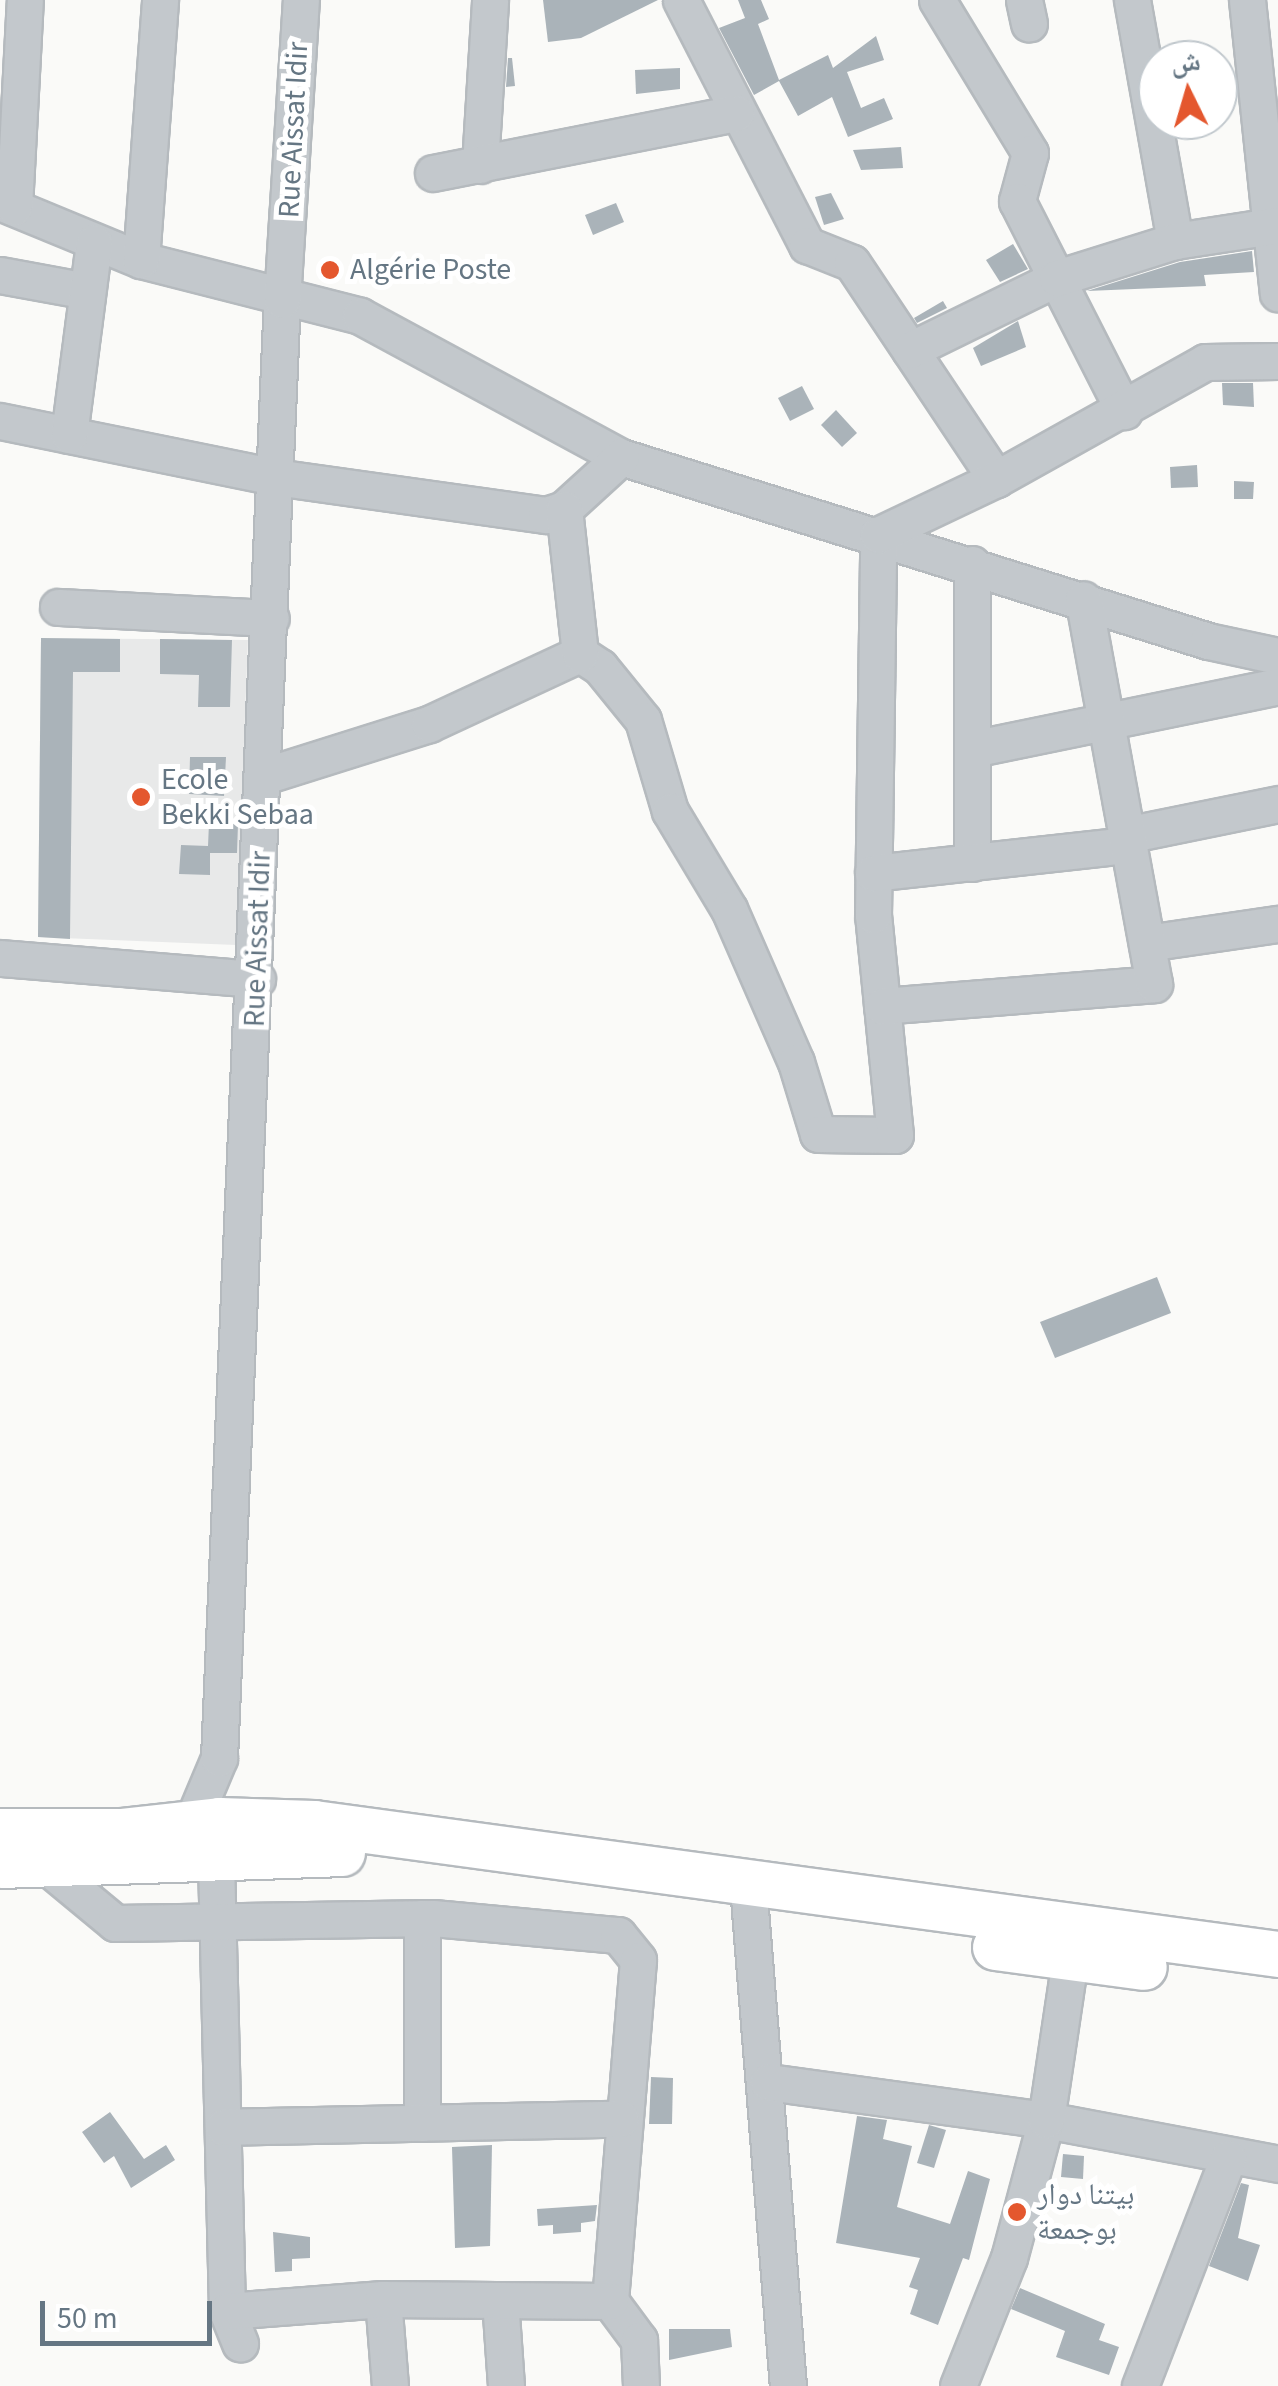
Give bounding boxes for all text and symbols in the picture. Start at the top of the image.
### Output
north arrow [1138,40,1238,140]
street label: Rue Aissat Idir [271,41,317,219]
text: ش [1169,41,1202,83]
place label: Algérie Poste [350,252,511,288]
marker: Algérie Poste [319,259,341,281]
place label: Ecole Bekki Sebaa [161,762,314,832]
marker: Ecole Bekki Sebaa [130,786,152,808]
street label: Rue Aissat Idir [237,850,279,1028]
place label: بيتنا دوار بوجمعة [1037,2177,1134,2248]
marker: بيتنا دوار بوجمعة [1006,2201,1028,2223]
scale bar [45,2281,218,2343]
text: 50 m [57,2297,118,2340]

